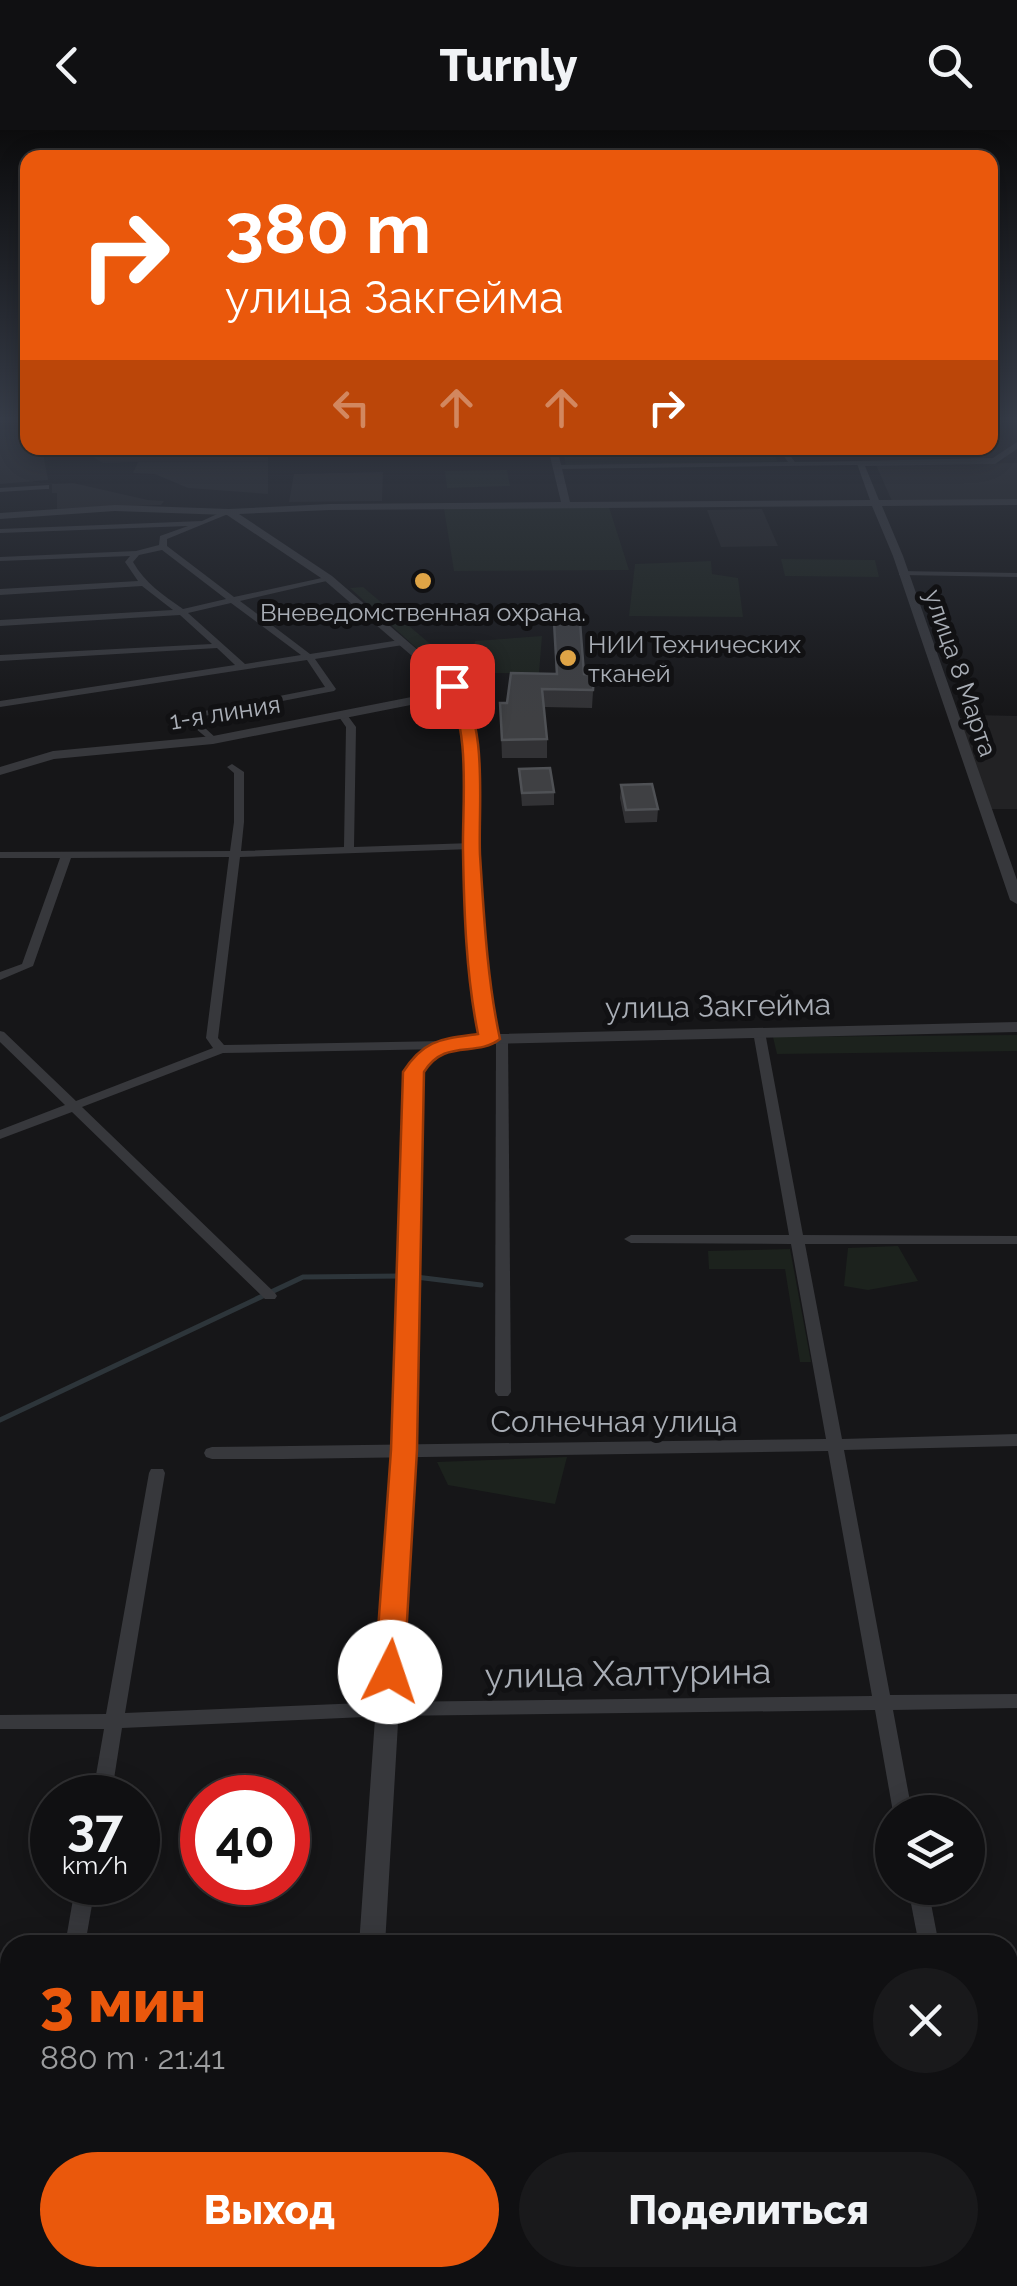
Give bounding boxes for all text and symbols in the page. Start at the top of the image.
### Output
icon: back [40,38,95,93]
icon: search [922,38,977,93]
text: Turnly [439,39,578,92]
text: 380 m [225,187,431,269]
icon: right [60,190,190,320]
text: улица Закгейма [225,271,564,324]
icon: left [324,380,379,435]
icon: ahead [429,380,484,435]
icon: ahead [534,380,589,435]
icon: right [639,380,694,435]
marker: Вневедомственная охрана. [412,570,434,592]
street label: улица 8 Марта [918,586,1004,760]
place label: Вневедомственная охрана. [260,597,586,627]
place label: НИИ Технических тканей [588,629,801,688]
pin [410,644,495,729]
marker: НИИ Технических тканей [557,647,579,669]
icon: arrive [425,659,480,714]
street label: 1-я линия [167,688,283,736]
street label: улица Закгейма [605,987,831,1025]
street label: Солнечная улица [490,1404,738,1439]
position arrow [338,1620,442,1724]
street label: улица Халтурина [484,1650,772,1696]
speed limit sign: 40 [180,1775,310,1905]
map controls [875,1795,985,1905]
button: layers [875,1795,985,1905]
text: 37 [67,1798,123,1857]
text: km/h [62,1850,128,1880]
text: 3 мин [40,1966,206,2036]
button: close [873,1968,978,2073]
text: 880 m · 21:41 [40,2039,225,2076]
button: Выход [40,2152,499,2267]
button: Поделиться [519,2152,978,2267]

